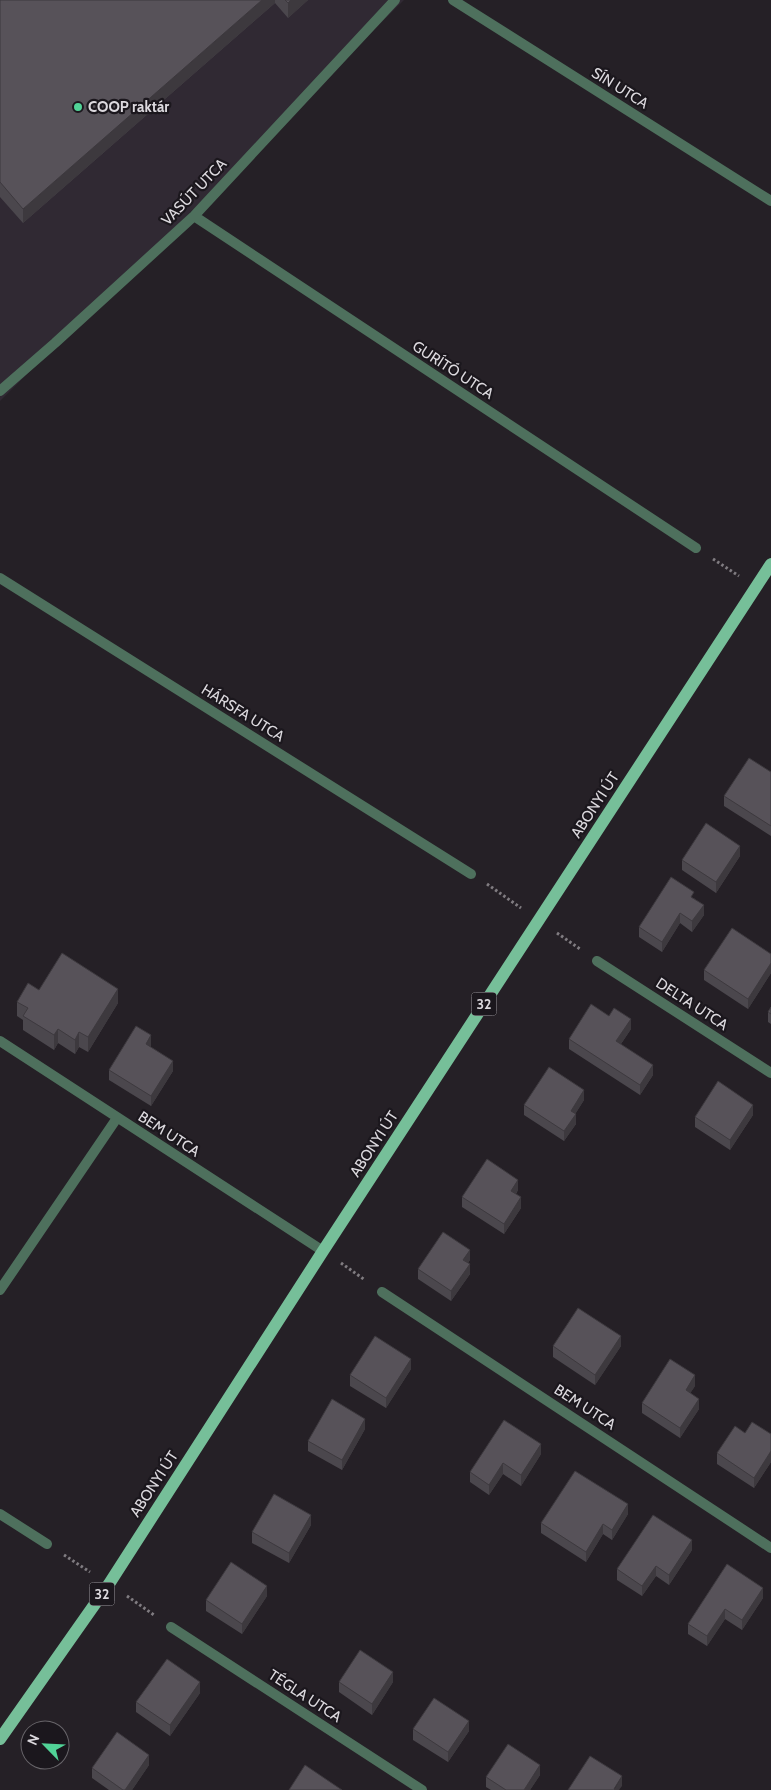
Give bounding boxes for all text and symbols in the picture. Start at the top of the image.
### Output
street label: SÍN UTCA [588,63,653,113]
place label: COOP raktár [88,98,169,116]
marker: COOP raktár [72,101,84,113]
street label: VASÚT UTCA [157,154,231,229]
street label: GURÍTÓ UTCA [409,336,498,403]
street label: HÁRSFA UTCA [198,680,289,746]
street label: ABONYI ÚT [566,768,623,841]
street label: DELTA UTCA [653,974,732,1034]
road number: 32 [472,992,496,1016]
street label: BEM UTCA [135,1107,204,1161]
street label: ABONYI ÚT [345,1107,402,1180]
street label: BEM UTCA [551,1380,620,1434]
street label: ABONYI ÚT [125,1447,182,1520]
road number: 32 [90,1582,114,1606]
street label: TÉGLA UTCA [265,1665,346,1727]
north arrow [20,1720,70,1770]
text: N [23,1732,43,1748]

